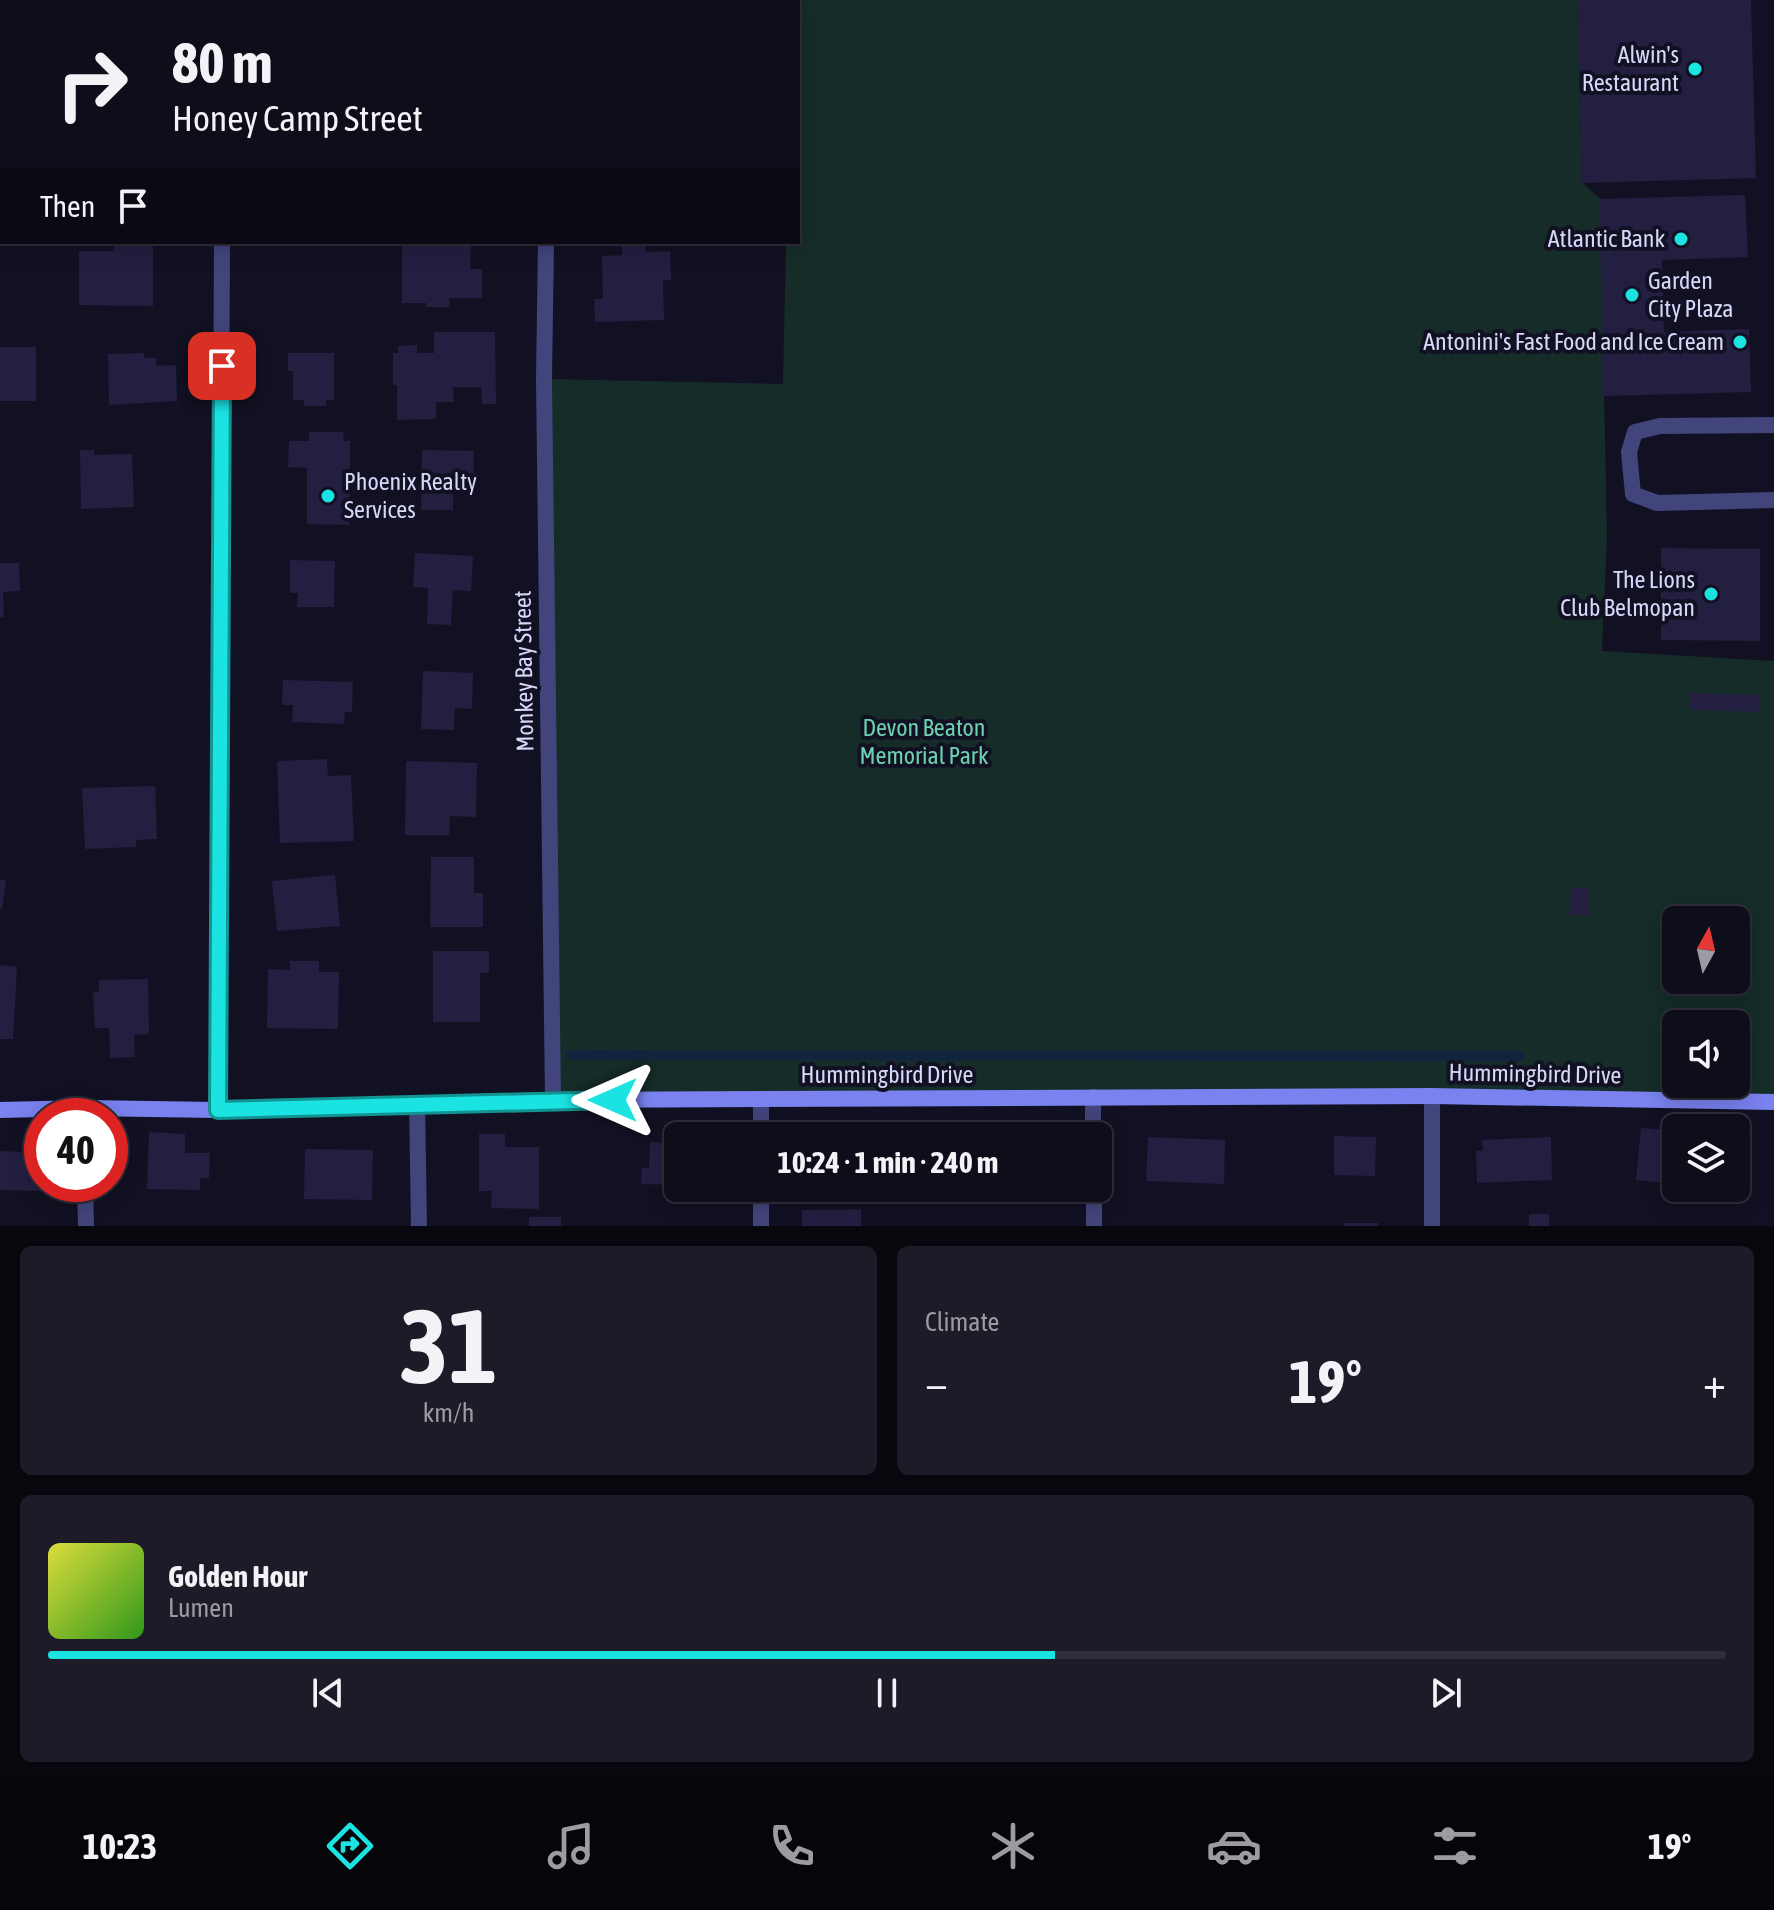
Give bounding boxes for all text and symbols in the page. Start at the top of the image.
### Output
text: 80 m [172,31,273,95]
icon: right [40,32,144,136]
place label: Alwin's Restaurant [1582,41,1679,96]
marker: Alwin's Restaurant [1686,60,1704,78]
text: Honey Camp Street [172,97,423,139]
icon: arrive [111,184,155,228]
text: Then [40,189,95,223]
place label: Atlantic Bank [1548,225,1665,252]
marker: Atlantic Bank [1672,230,1690,248]
place label: Garden City Plaza [1648,267,1734,322]
marker: Garden City Plaza [1623,286,1641,304]
place label: Antonini's Fast Food and Ice Cream [1423,328,1724,355]
pin [188,332,256,400]
marker: Antonini's Fast Food and Ice Cream [1731,333,1749,351]
icon: arrive [200,344,244,388]
place label: Phoenix Realty Services [344,468,477,523]
marker: Phoenix Realty Services [319,487,337,505]
place label: The Lions Club Belmopan [1560,566,1695,621]
marker: The Lions Club Belmopan [1702,585,1720,603]
street label: Monkey Bay Street [509,590,538,752]
park label: Devon Beaton Memorial Park [859,714,989,769]
north arrow [1662,906,1750,994]
map controls [1662,906,1750,1202]
button: sound [1662,1010,1750,1098]
position arrow [571,1058,655,1142]
street label: Hummingbird Drive [1448,1058,1622,1089]
street label: Hummingbird Drive [801,1061,973,1088]
speed limit sign: 40 [24,1098,128,1202]
button: layers [1662,1114,1750,1202]
text: 10:24 · 1 min · 240 m [778,1145,998,1179]
text: 31 [400,1286,497,1405]
text: Climate [925,1307,999,1337]
text: 19° [1289,1347,1362,1416]
text: − [925,1357,948,1407]
text: + [1703,1357,1726,1407]
text: km/h [423,1398,474,1428]
text: Golden Hour [168,1559,307,1593]
text: Lumen [168,1593,234,1623]
icon: previous [306,1671,350,1715]
icon: pause [865,1671,909,1715]
icon: next [1424,1671,1468,1715]
icon: directions [322,1818,378,1874]
icon: music [543,1818,599,1874]
icon: phone [764,1818,820,1874]
icon: climate [985,1818,1041,1874]
icon: car [1206,1818,1262,1874]
icon: filters [1427,1818,1483,1874]
text: 10:23 [82,1825,157,1867]
text: 19° [1648,1825,1692,1867]

